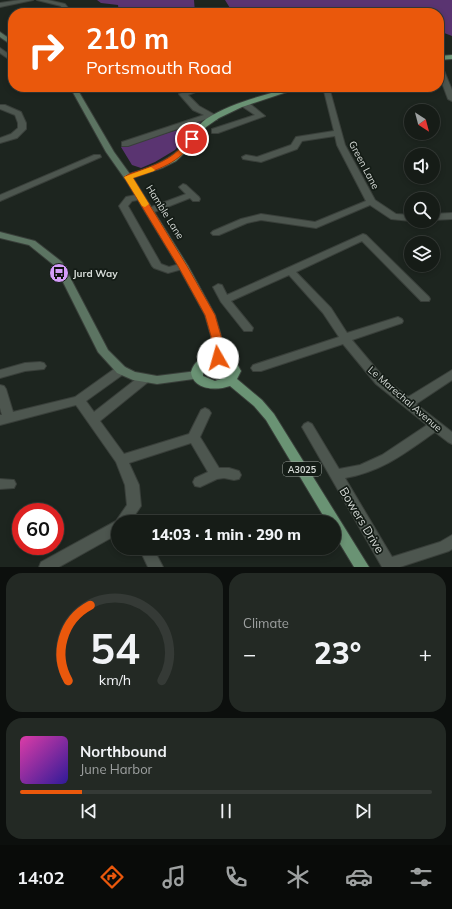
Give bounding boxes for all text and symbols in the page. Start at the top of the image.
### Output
text: 210 m [86,21,169,56]
icon: right [20,24,72,76]
text: Portsmouth Road [86,56,232,79]
north arrow [404,104,440,140]
map controls [404,104,440,272]
pin [175,122,209,156]
icon: arrive [181,128,203,150]
street label: Green Lane [346,139,382,191]
button: sound [404,148,440,184]
street label: Hamble Lane [143,182,187,242]
button: search [404,192,440,228]
button: layers [404,236,440,272]
bus stop icon: Jurd Way [48,262,70,284]
place label: Jurd Way [73,267,118,280]
position arrow [197,337,239,379]
street label: Le Marechal Avenue [365,363,445,435]
road number: A3025 [283,462,321,476]
street label: Bowers Drive [336,484,388,556]
speed limit sign: 60 [12,503,64,555]
text: 14:03 · 1 min · 290 m [151,525,301,544]
text: Climate [243,615,289,631]
text: 54 [90,621,139,673]
text: 23° [314,634,361,672]
text: − [243,640,256,668]
text: + [419,640,432,668]
text: km/h [98,670,131,688]
text: Northbound [80,742,167,761]
text: June Harbor [80,761,152,777]
icon: previous [78,800,100,822]
icon: pause [215,800,237,822]
icon: next [352,800,374,822]
icon: directions [98,863,126,891]
icon: music [160,863,188,891]
icon: phone [222,863,250,891]
icon: climate [284,863,312,891]
icon: car [345,863,373,891]
icon: filters [407,863,435,891]
text: 14:02 [17,866,65,889]

